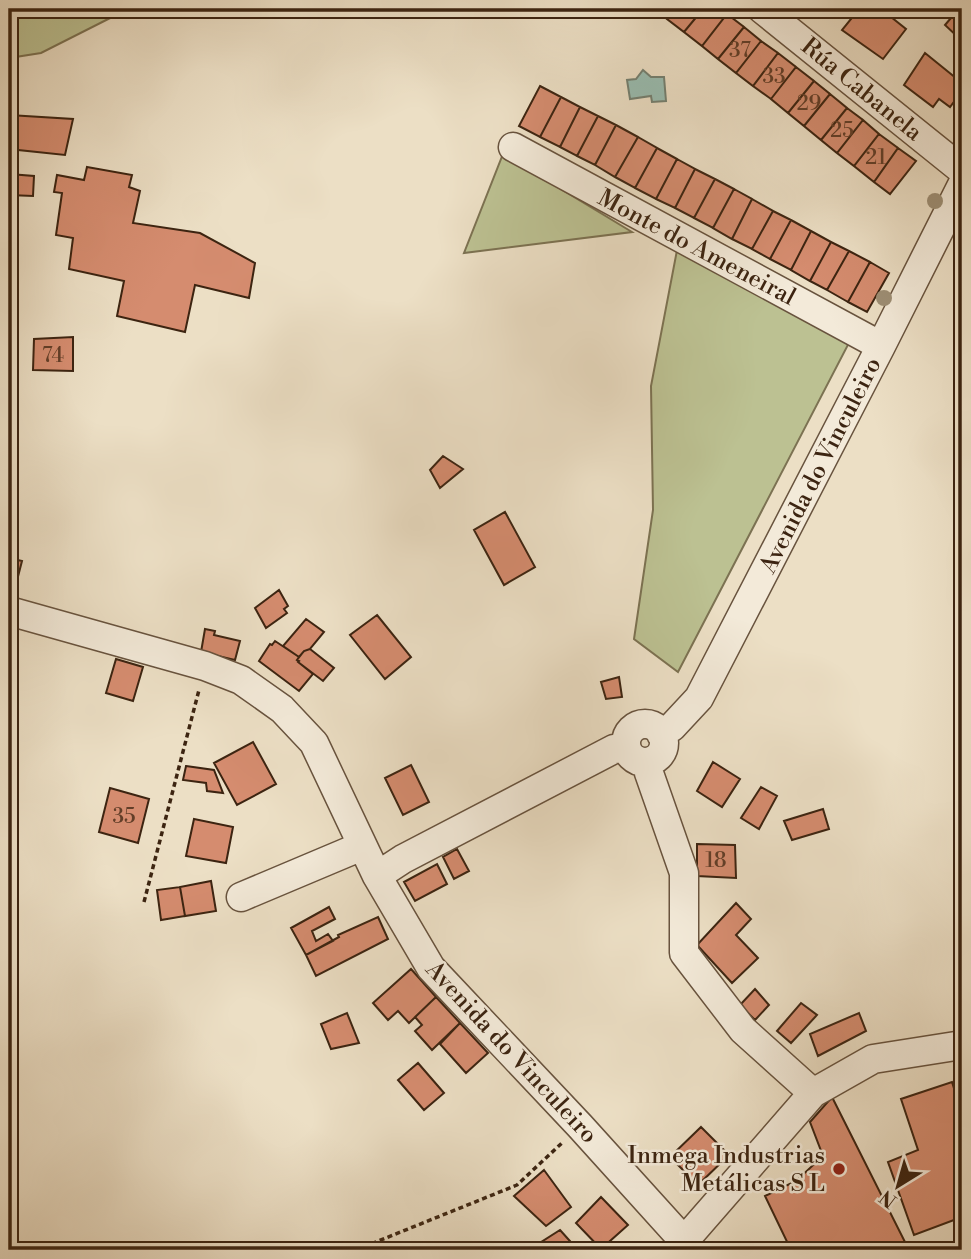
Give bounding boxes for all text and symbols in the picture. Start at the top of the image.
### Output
street label: Rúa Cabanela [795,32,929,148]
house number: 37 [729,38,751,64]
house number: 33 [762,64,786,90]
house number: 29 [797,91,821,117]
house number: 25 [830,118,854,144]
house number: 21 [865,145,887,171]
street label: Monte do Ameneiral [592,183,801,313]
house number: 74 [42,343,64,369]
street label: Avenida do Vinculeiro [753,352,888,579]
house number: 35 [112,804,136,830]
house number: 18 [705,848,727,874]
street label: Avenida do Vinculeiro [418,954,604,1150]
place label: Inmega Industrias Metálicas S L [628,1141,825,1199]
north arrow [862,1150,932,1220]
marker: Inmega Industrias Metálicas S L [831,1161,847,1177]
text: N [875,1185,902,1213]

